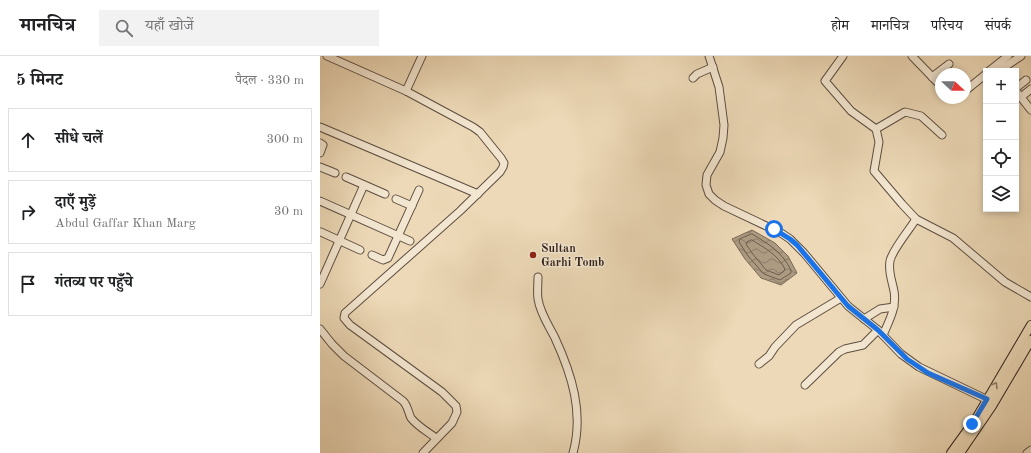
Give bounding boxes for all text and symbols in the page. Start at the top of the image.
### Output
search box [99,10,379,46]
text: मानचित्र [20,17,75,36]
icon: search [113,17,135,39]
text: यहाँ खोजें [145,19,193,34]
text: होम [831,19,849,33]
text: मानचित्र [871,19,909,33]
text: परिचय [931,19,963,33]
text: संपर्क [985,19,1011,33]
north arrow [935,68,971,104]
map controls [983,68,1019,212]
button: + [983,68,1019,104]
text: 5 मिनट [16,72,63,89]
text: पैदल · 330 m [235,74,304,87]
button: − [983,104,1019,140]
icon: ahead [17,129,39,151]
text: सीधे चलें [55,132,103,147]
text: 300 m [266,133,303,146]
button: locate [983,140,1019,176]
button: layers [983,176,1019,212]
text: दाएँ मुड़ें [55,196,96,211]
icon: right [17,201,39,223]
text: 30 m [274,205,303,218]
text: Abdul Gaffar Khan Marg [55,217,196,230]
route start [765,220,783,238]
place label: Sultan Garhi Tomb [541,243,604,269]
marker: Sultan Garhi Tomb [528,250,538,260]
icon: arrive [17,273,39,295]
text: गंतव्य पर पहुँचे [55,276,133,291]
one-way arrow [991,382,998,389]
route end [963,415,981,433]

